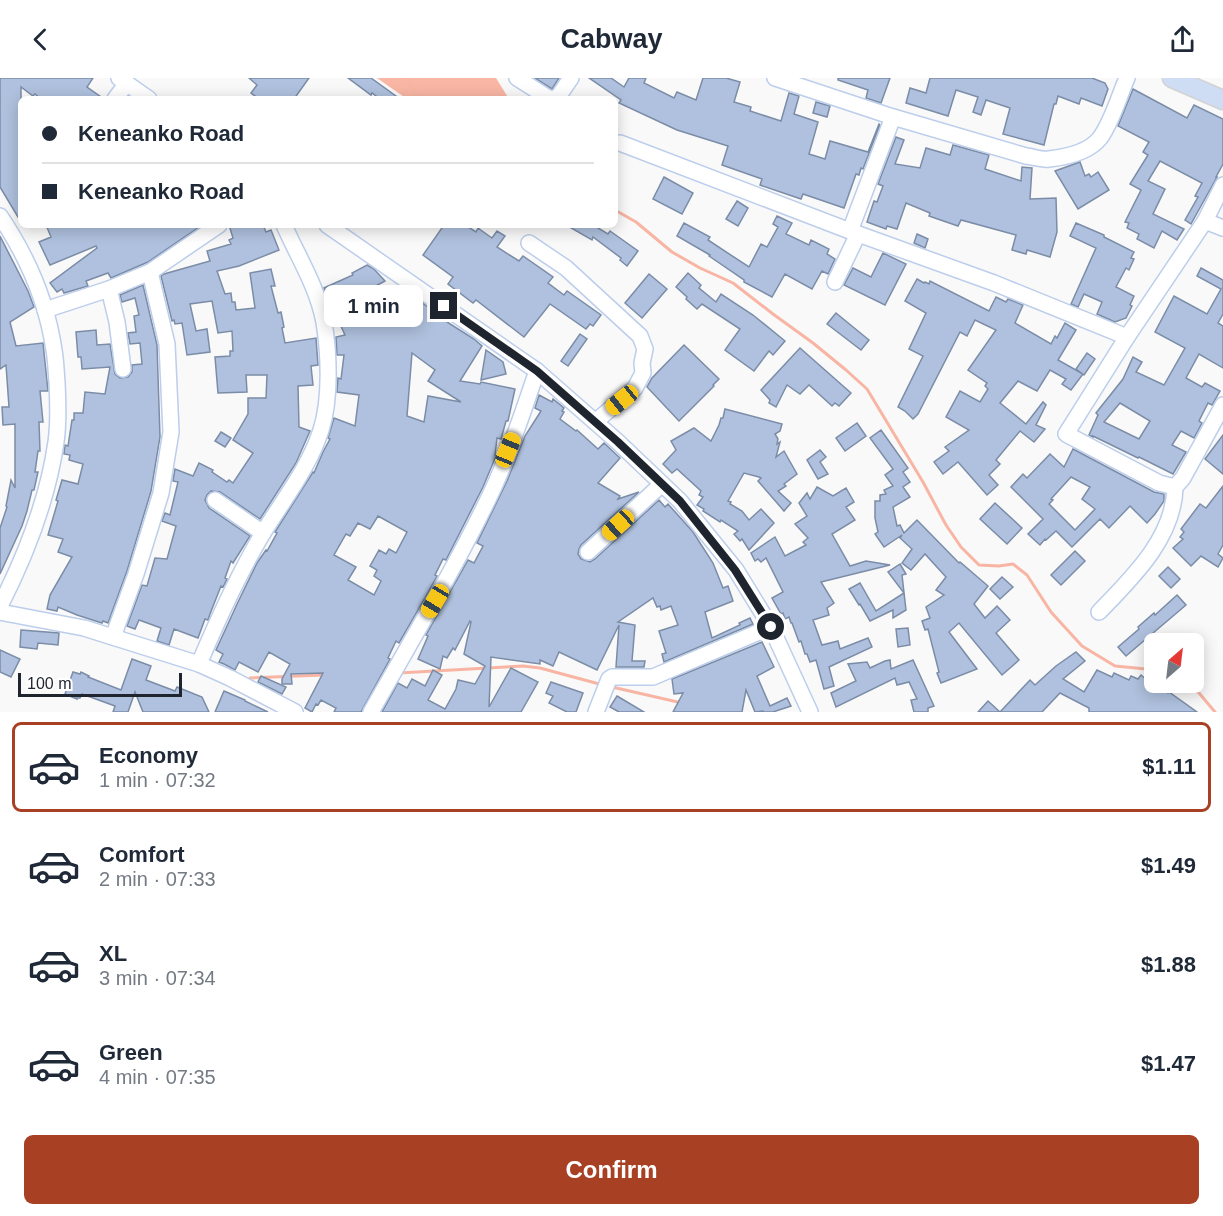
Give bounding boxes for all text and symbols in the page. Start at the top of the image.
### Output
icon: back [24,23,57,56]
icon: share [1166,23,1199,56]
text: Cabway [560,24,663,54]
text: Keneanko Road [78,121,244,146]
text: Keneanko Road [78,179,244,204]
callout: 1 min [324,285,423,327]
route end [430,292,457,319]
text: 1 min [347,295,400,317]
car [602,382,642,418]
car [493,430,523,470]
car [599,506,637,544]
car [418,581,452,621]
route start [757,613,784,640]
north arrow [1144,633,1204,693]
map controls [1144,633,1204,693]
scale bar [18,670,182,698]
text: 100 m [27,675,71,692]
icon: car [27,740,81,794]
text: Economy [99,743,198,768]
text: $1.11 [1142,754,1196,779]
text: 1 min · 07:32 [99,769,216,791]
icon: car [27,839,81,893]
text: Comfort [99,842,185,867]
text: $1.49 [1141,853,1196,878]
text: 2 min · 07:33 [99,868,216,890]
icon: car [27,938,81,992]
text: XL [99,941,127,966]
text: $1.88 [1141,952,1196,977]
text: 3 min · 07:34 [99,967,216,989]
icon: car [27,1037,81,1091]
text: Green [99,1040,163,1065]
text: $1.47 [1141,1051,1196,1076]
text: 4 min · 07:35 [99,1066,216,1088]
button: Confirm [24,1135,1199,1204]

